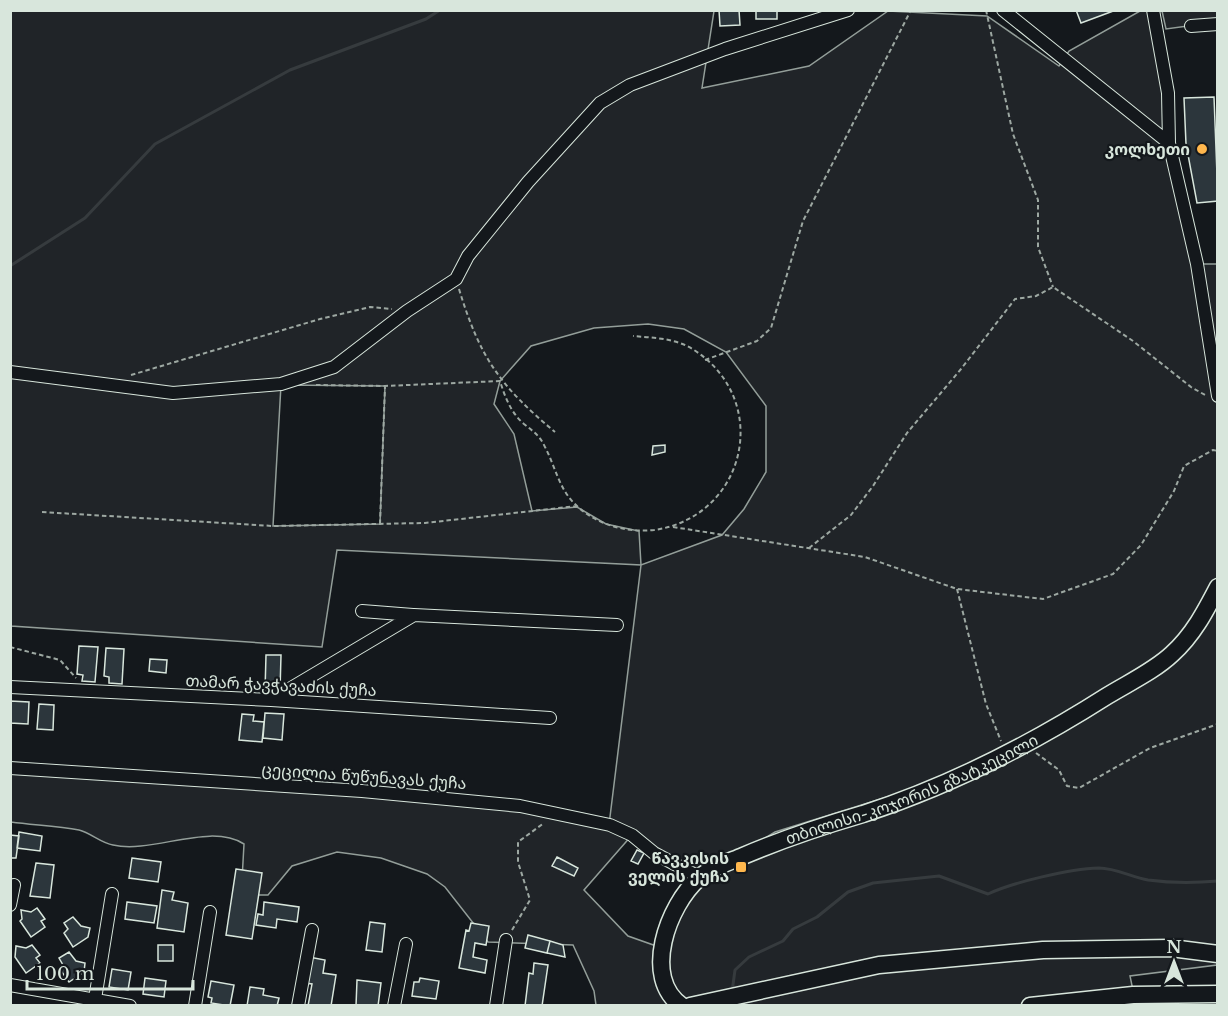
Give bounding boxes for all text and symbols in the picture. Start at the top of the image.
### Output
place label: კოლხეთი [1105,139,1190,160]
marker: კოლხეთი [1195,142,1209,156]
street label: თამარ ჭავჭავაძის ქუჩა [185,670,377,700]
street label: თბილისი-კოჯორის გზატკეცილი [783,729,1041,848]
street label: ცეცილია წუწუნავას ქუჩა [261,759,467,794]
place label: წავკისის ველის ქუჩა [628,848,729,887]
marker: წავკისის ველის ქუჩა [734,860,748,874]
north arrow [1144,932,1204,992]
text: N [1166,937,1182,957]
scale bar [27,953,194,991]
text: 100 m [36,963,94,985]

